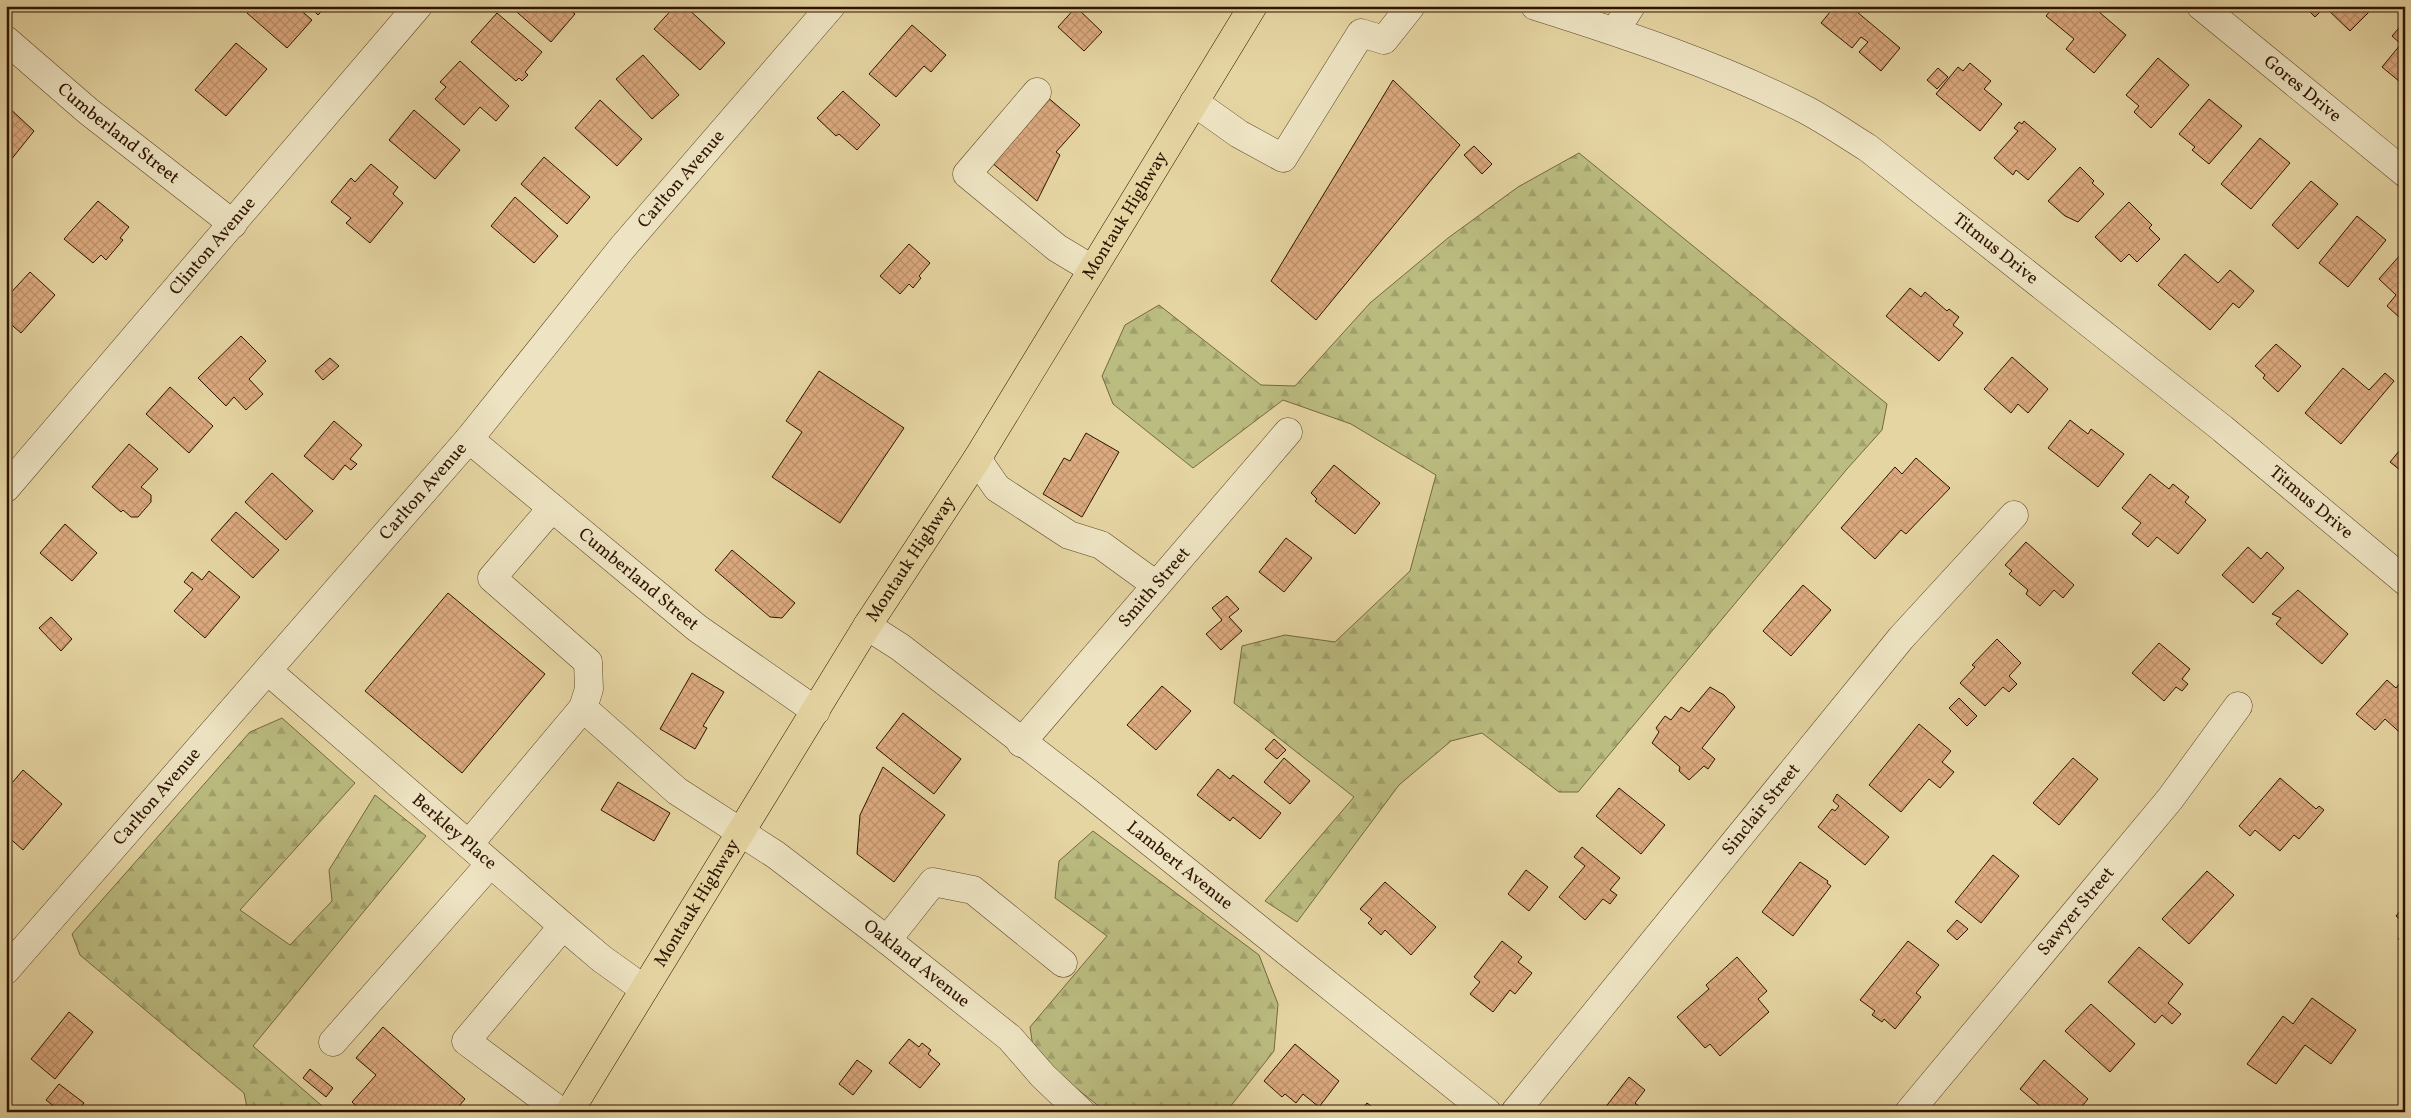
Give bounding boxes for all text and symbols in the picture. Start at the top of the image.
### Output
street label: Gores Drive [2258,49,2347,128]
street label: Cumberland Street [52,77,184,190]
street label: Carlton Avenue [632,125,731,234]
street label: Montauk Highway [1077,147,1174,284]
street label: Clinton Avenue [163,192,262,301]
street label: Titmus Drive [1947,207,2044,291]
street label: Carlton Avenue [374,437,473,546]
street label: Titmus Drive [2264,460,2359,545]
street label: Montauk Highway [860,491,962,627]
street label: Cumberland Street [573,522,704,637]
street label: Smith Street [1113,542,1196,633]
street label: Carlton Avenue [107,742,207,851]
street label: Sinclair Street [1716,758,1806,861]
street label: Berkley Place [406,788,502,876]
street label: Lambert Avenue [1121,815,1238,916]
street label: Montauk Highway [648,834,746,972]
street label: Sawyer Street [2032,862,2121,961]
street label: Oakland Avenue [858,914,975,1014]

